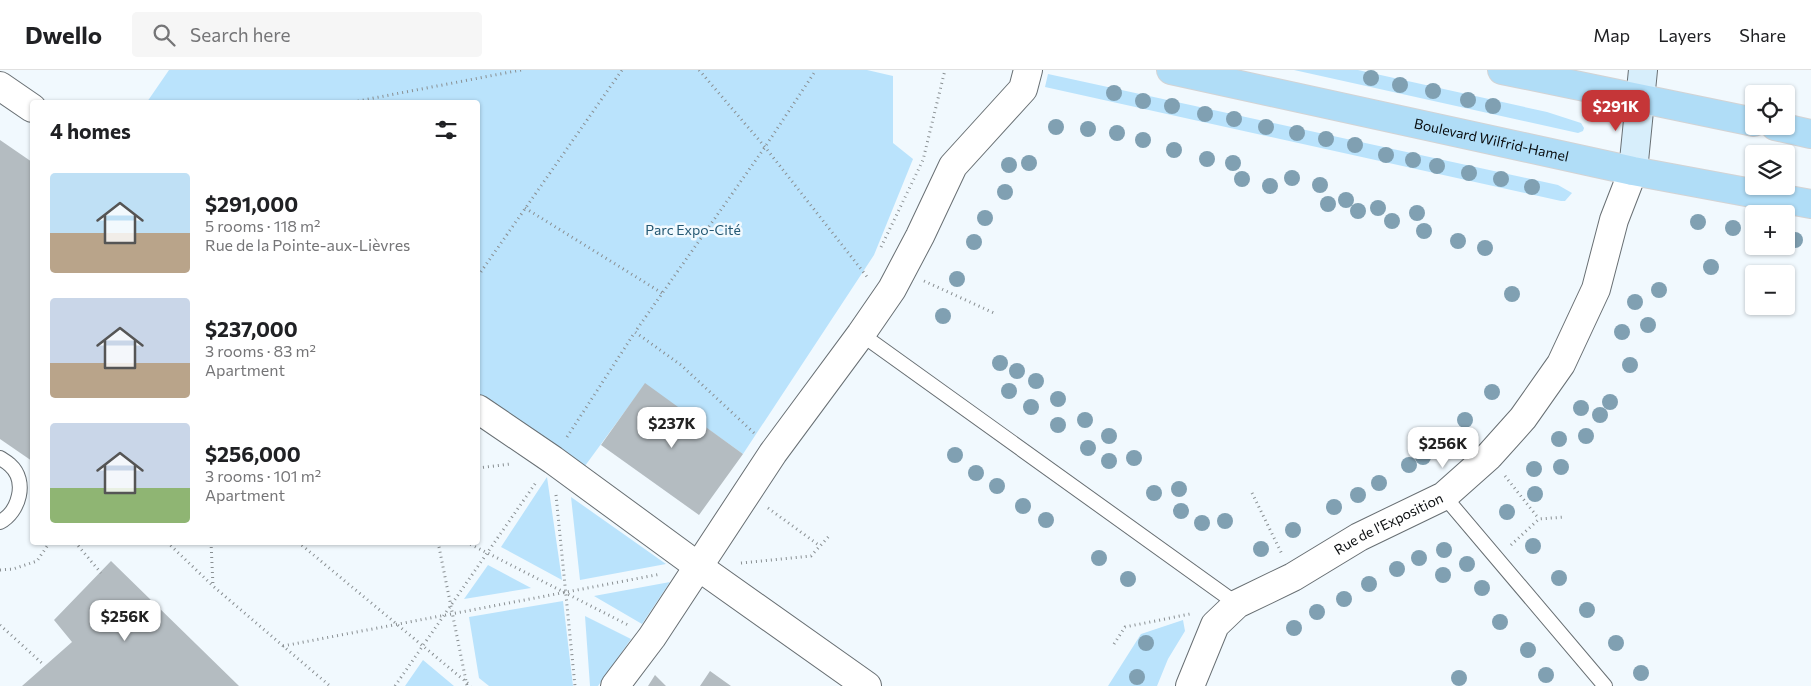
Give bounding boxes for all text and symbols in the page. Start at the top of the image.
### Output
search box [132,12,482,57]
text: Dwello [25,20,102,49]
icon: search [150,21,178,49]
text: Search here [190,23,291,46]
text: Map [1593,24,1630,46]
text: Layers [1658,24,1711,46]
text: Share [1739,24,1786,46]
map controls [1745,85,1795,315]
button: locate [1745,85,1795,135]
pin: $291K [1581,90,1651,132]
text: $291K [1593,96,1639,115]
street label: Boulevard Wilfrid-Hamel [1413,114,1570,165]
icon: filters [432,116,460,144]
text: 4 homes [50,118,131,143]
button: layers [1745,145,1795,195]
text: $291,000 [205,191,298,216]
icon: home [90,193,150,253]
button: + [1745,205,1795,255]
text: 5 rooms · 118 m² [205,216,320,235]
park label: Parc Expo-Cité [645,221,741,238]
text: Rue de la Pointe-aux-Lièvres [205,235,410,254]
button: − [1745,265,1795,315]
text: $237,000 [205,316,298,341]
icon: home [90,318,150,378]
text: 3 rooms · 83 m² [205,341,316,360]
text: Apartment [205,360,285,379]
pin: $237K [637,406,707,449]
text: $237K [648,413,696,432]
pin: $256K [1408,426,1478,469]
text: $256K [1419,433,1467,452]
text: $256,000 [205,441,301,466]
icon: home [90,443,150,503]
text: 3 rooms · 101 m² [205,466,321,485]
text: Apartment [205,485,285,504]
street label: Rue de l'Exposition [1331,489,1446,558]
pin: $256K [90,600,160,642]
text: $256K [101,606,149,625]

